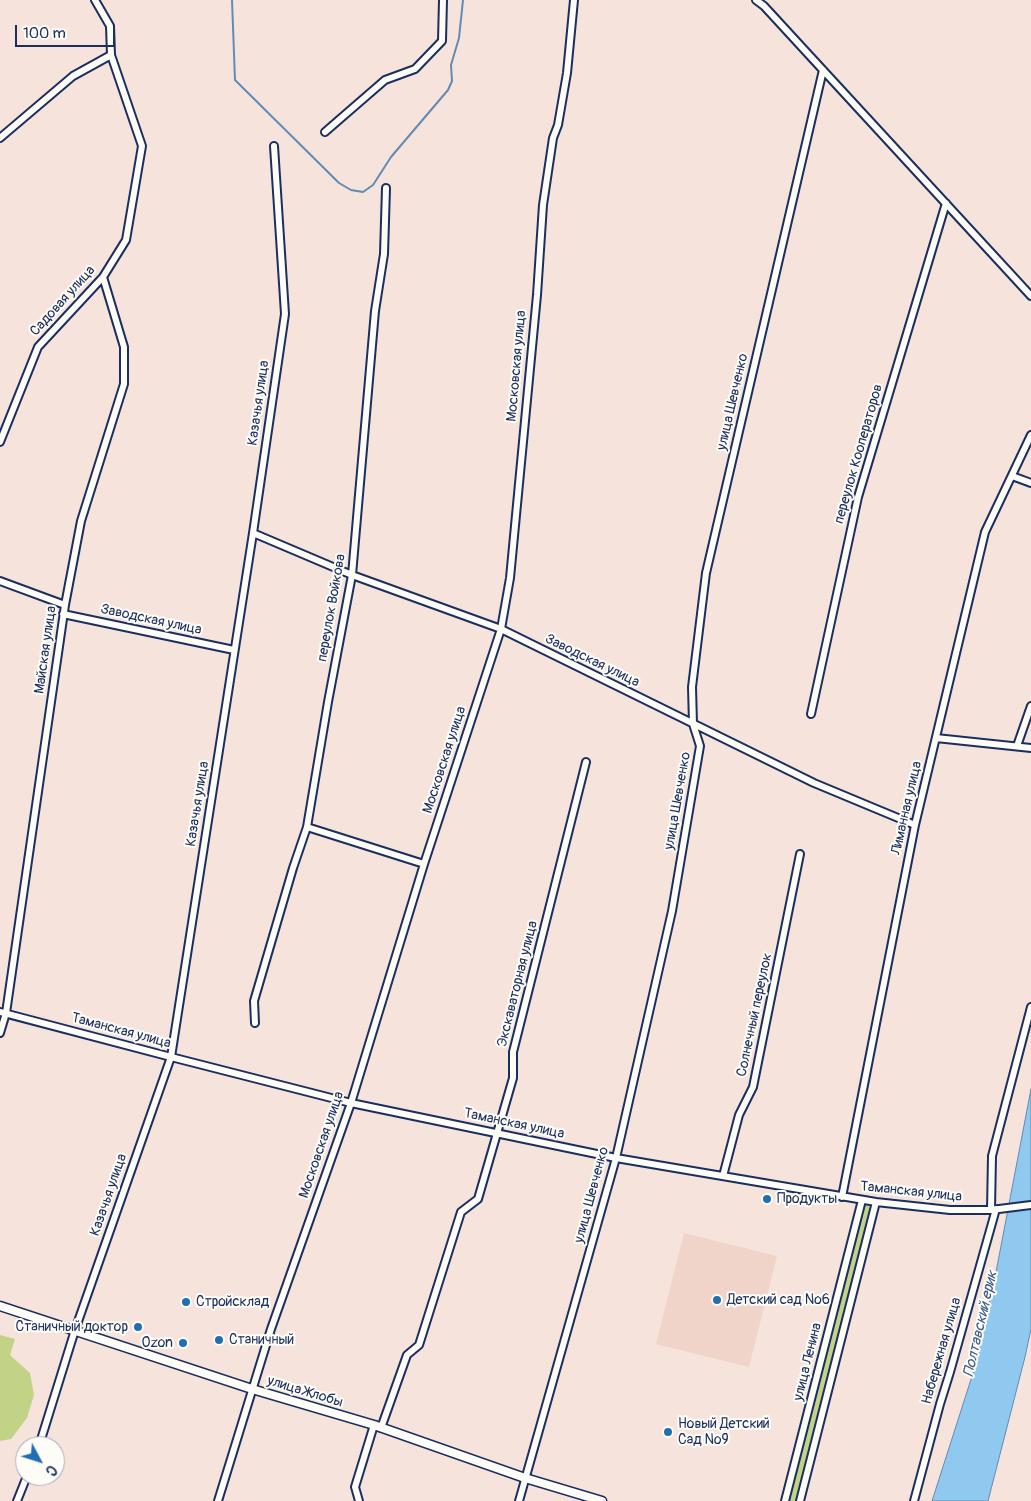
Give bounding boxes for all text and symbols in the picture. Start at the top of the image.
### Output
scale bar [18,15,118,47]
text: 100 m [23,24,66,43]
street label: Садовая улица [27,262,99,340]
street label: Московская улица [504,310,530,422]
street label: улица Шевченко [714,352,752,452]
street label: Казачья улица [245,359,273,447]
street label: переулок Кооператоров [831,382,887,526]
street label: переулок Войкова [314,553,350,663]
street label: Заводская улица [99,601,203,639]
street label: Майская улица [32,605,60,695]
street label: Заводская улица [542,631,642,691]
street label: Московская улица [420,704,470,816]
street label: улица Шевченко [661,751,695,851]
street label: Казачья улица [183,760,213,848]
street label: Лиманная улица [888,760,926,856]
street label: Экскаваторная улица [494,919,542,1049]
street label: Солнечный переулок [734,952,776,1078]
street label: Таманская улица [69,1010,173,1052]
street label: Московская улица [296,1089,348,1201]
street label: Таманская улица [462,1105,566,1143]
street label: улица Шевченко [571,1145,613,1245]
street label: Казачья улица [87,1152,131,1238]
street label: Таманская улица [859,1178,963,1206]
place label: Продукты [777,1191,837,1207]
marker: Продукты [761,1193,773,1205]
water label: Полтавский ерик [960,1269,1002,1379]
place label: Детский сад №6 [727,1292,830,1308]
place label: Стройсклад [196,1294,269,1310]
marker: Детский сад №6 [711,1294,723,1306]
marker: Стройсклад [180,1296,192,1308]
street label: Набережная улица [919,1296,965,1406]
place label: Станичный доктор [16,1319,128,1335]
marker: Станичный доктор [132,1321,144,1333]
street label: улица Ленина [790,1321,826,1403]
place label: Станичный [229,1332,294,1348]
marker: Станичный [213,1334,225,1346]
place label: Ozon [142,1335,173,1351]
marker: Ozon [177,1337,189,1349]
street label: улица Жлобы [265,1373,345,1411]
place label: Новый Детский Сад №9 [678,1416,770,1448]
marker: Новый Детский Сад №9 [662,1426,674,1438]
north arrow [15,1436,65,1486]
text: С [42,1462,60,1479]

